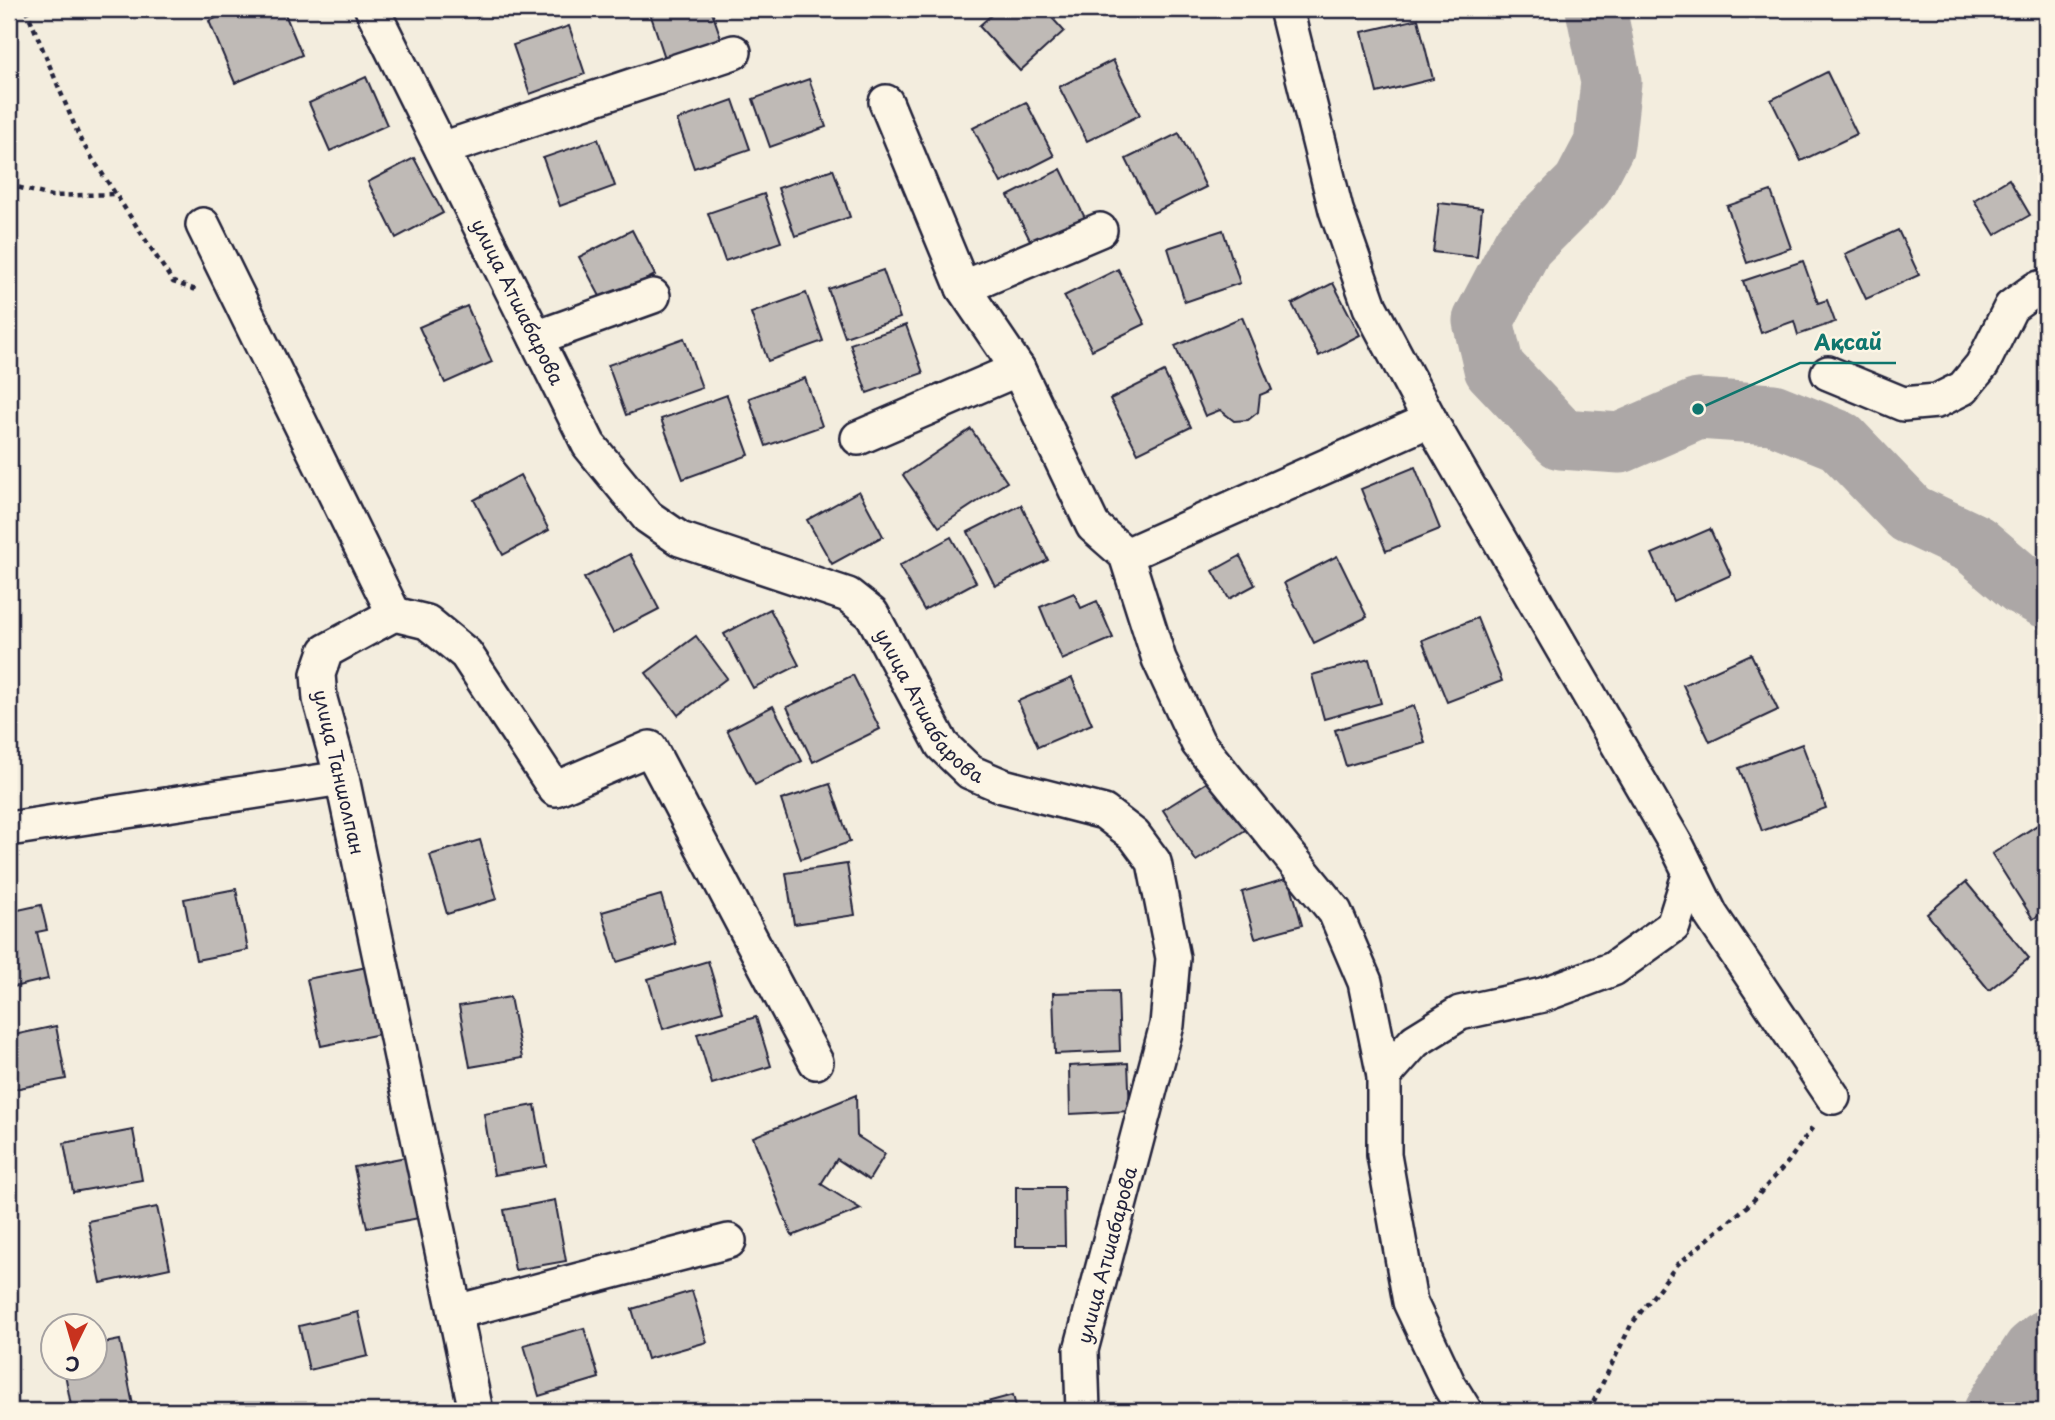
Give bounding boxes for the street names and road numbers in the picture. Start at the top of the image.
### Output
street label: улица Атшабарова [465,213,572,389]
street label: улица Атшабарова [869,623,988,789]
street label: улица Таншолпан [307,686,373,857]
street label: улица Атшабарова [1069,1163,1143,1346]

